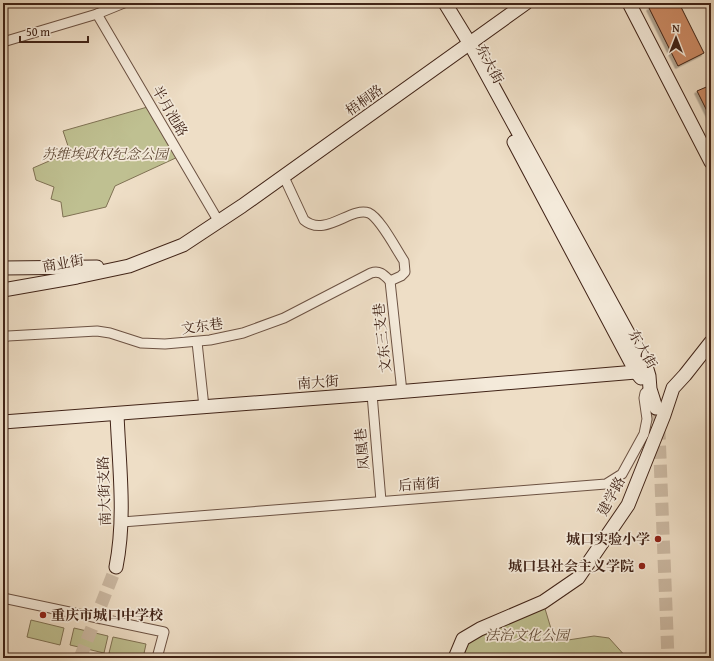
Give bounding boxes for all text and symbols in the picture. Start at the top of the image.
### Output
scale bar [20,18,88,44]
north arrow [656,18,696,58]
text: N [672,20,680,36]
text: 50 m [26,23,50,40]
street label: 东大街 [471,41,509,87]
street label: 梧桐路 [341,80,387,120]
street label: 半月池路 [147,82,193,140]
park label: 苏维埃政权纪念公园 [42,144,170,164]
street label: 商业街 [41,250,85,276]
street label: 文东三支巷 [368,302,396,374]
street label: 文东巷 [180,313,224,339]
street label: 东大街 [624,326,662,372]
street label: 南大街 [296,371,340,393]
street label: 凤凰巷 [350,427,374,471]
street label: 南大街支路 [93,456,115,526]
street label: 后南街 [397,473,441,495]
street label: 建学路 [592,473,630,519]
place label: 城口实验小学 [566,529,650,549]
marker: 城口实验小学 [653,534,663,544]
place label: 城口县社会主义学院 [508,556,634,576]
marker: 城口县社会主义学院 [637,561,647,571]
place label: 重庆市城口中学校 [51,605,163,625]
marker: 重庆市城口中学校 [38,610,48,620]
park label: 法治文化公园 [485,625,571,645]

